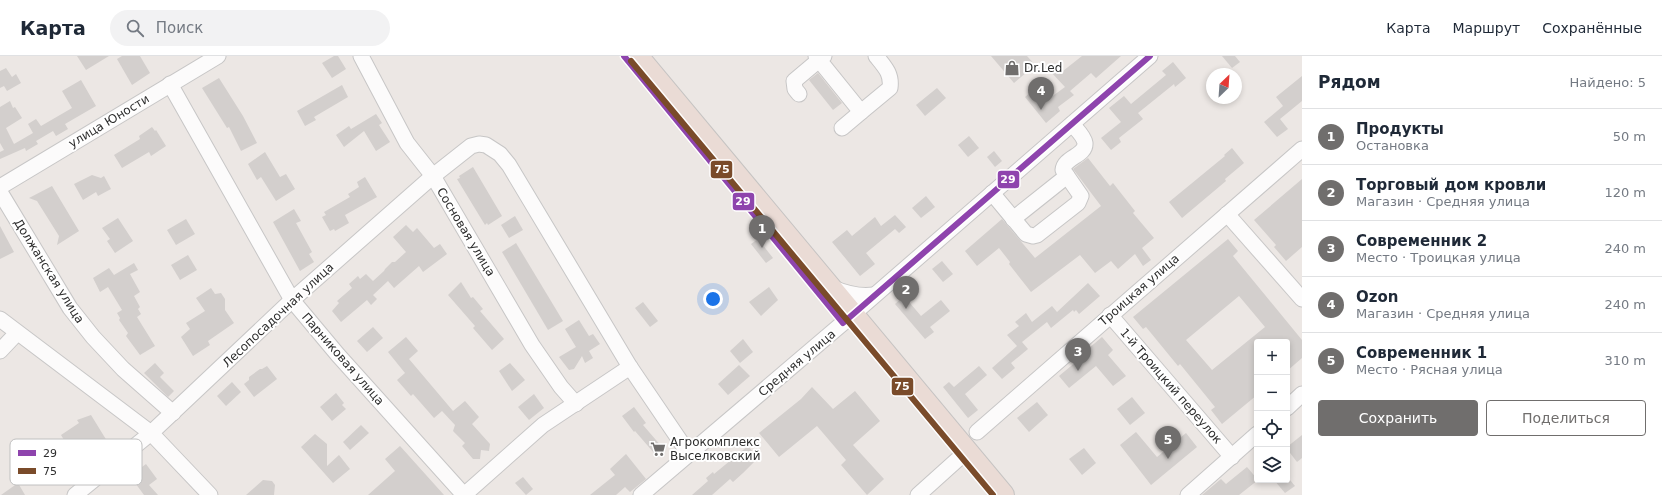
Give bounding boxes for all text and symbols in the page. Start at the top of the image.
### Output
search box [110,10,390,46]
text: Карта [20,17,86,39]
icon: search [124,17,146,39]
text: Поиск [156,19,203,37]
text: Карта [1386,20,1430,36]
text: Маршрут [1452,20,1520,36]
text: Сохранённые [1542,20,1642,36]
shop icon: Dr.Led [1003,59,1021,77]
place label: Dr.Led [1024,61,1062,75]
north arrow [1206,68,1242,104]
text: Рядом [1318,72,1381,92]
text: Найдено: 5 [1570,75,1646,90]
pin: 4 [1028,77,1054,110]
street label: улица Юности [66,91,152,151]
text: Продукты [1356,120,1444,138]
text: 1 [1326,129,1336,144]
text: 50 m [1613,129,1646,144]
text: Остановка [1356,138,1429,153]
line badge: 75 [710,160,733,179]
text: 75 [714,163,730,176]
line badge: 29 [997,170,1020,189]
text: 29 [1000,173,1016,186]
text: Торговый дом кровли [1356,176,1546,194]
street label: Сосновая улица [434,185,498,279]
text: 2 [1326,185,1336,200]
text: 120 m [1604,185,1646,200]
line badge: 29 [732,192,755,211]
text: Магазин · Средняя улица [1356,194,1530,209]
text: 29 [735,195,751,208]
pin: 1 [749,215,775,248]
street label: Должанская улица [11,216,87,326]
text: Современник 2 [1356,232,1487,250]
text: 3 [1326,241,1336,256]
text: 240 m [1604,241,1646,256]
text: Место · Троицкая улица [1356,250,1521,265]
street label: Троицкая улица [1095,251,1182,329]
street label: Лесопосадочная улица [220,260,336,370]
pin: 2 [893,276,919,309]
text: Ozon [1356,288,1398,306]
your location [703,289,723,309]
text: 4 [1326,297,1336,312]
text: 240 m [1604,297,1646,312]
text: Магазин · Средняя улица [1356,306,1530,321]
street label: Парниковая улица [299,310,387,408]
street label: 1-й Троицкий переулок [1117,326,1225,446]
street label: Средняя улица [756,327,838,399]
pin: 3 [1065,338,1091,371]
map controls [1254,339,1290,483]
button: + [1254,339,1290,375]
text: Современник 1 [1356,344,1487,362]
text: 5 [1326,353,1336,368]
text: 310 m [1604,353,1646,368]
text: Место · Рясная улица [1356,362,1503,377]
button: − [1254,375,1290,411]
line badge: 75 [891,377,914,396]
text: 75 [894,380,910,393]
button: Сохранить [1318,400,1478,436]
button: Поделиться [1486,400,1646,436]
button: locate [1254,411,1290,447]
pin: 5 [1155,426,1181,459]
place label: Агрокомплекс Выселковский [670,435,760,463]
legend [10,439,142,485]
supermarket icon: Агрокомплекс Выселковский [649,440,667,458]
text: 29 [43,447,57,460]
button: layers [1254,447,1290,483]
text: 75 [43,465,57,478]

